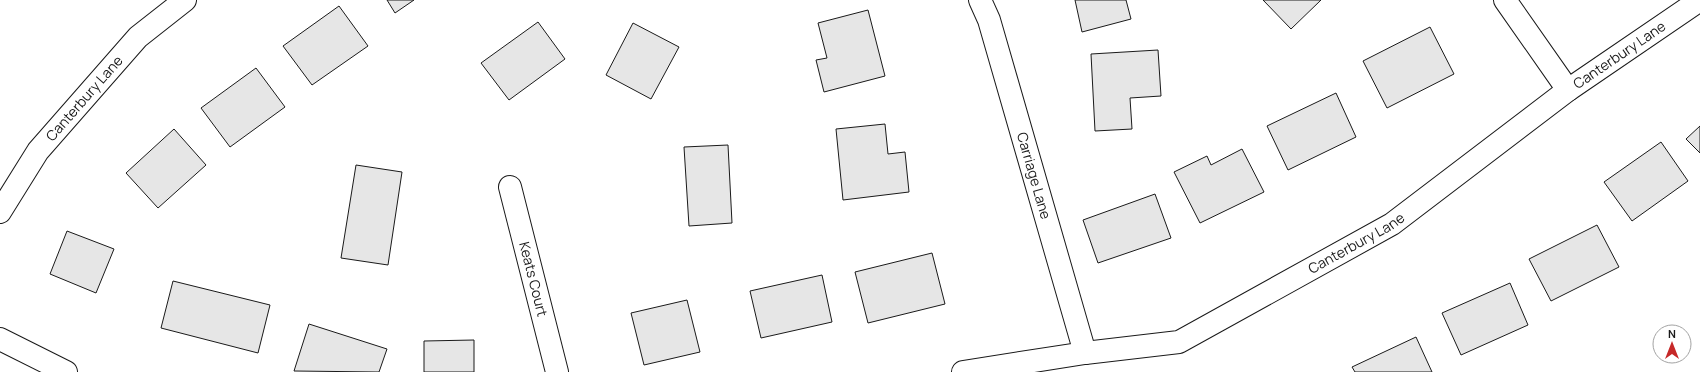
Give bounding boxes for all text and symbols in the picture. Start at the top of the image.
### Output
street label: Canterbury Lane [1569,16,1669,93]
street label: Canterbury Lane [41,51,127,145]
street label: Carriage Lane [1013,130,1056,221]
street label: Canterbury Lane [1304,208,1408,278]
street label: Keats Court [515,239,553,319]
north arrow [1652,324,1692,364]
text: N [1668,326,1676,341]

